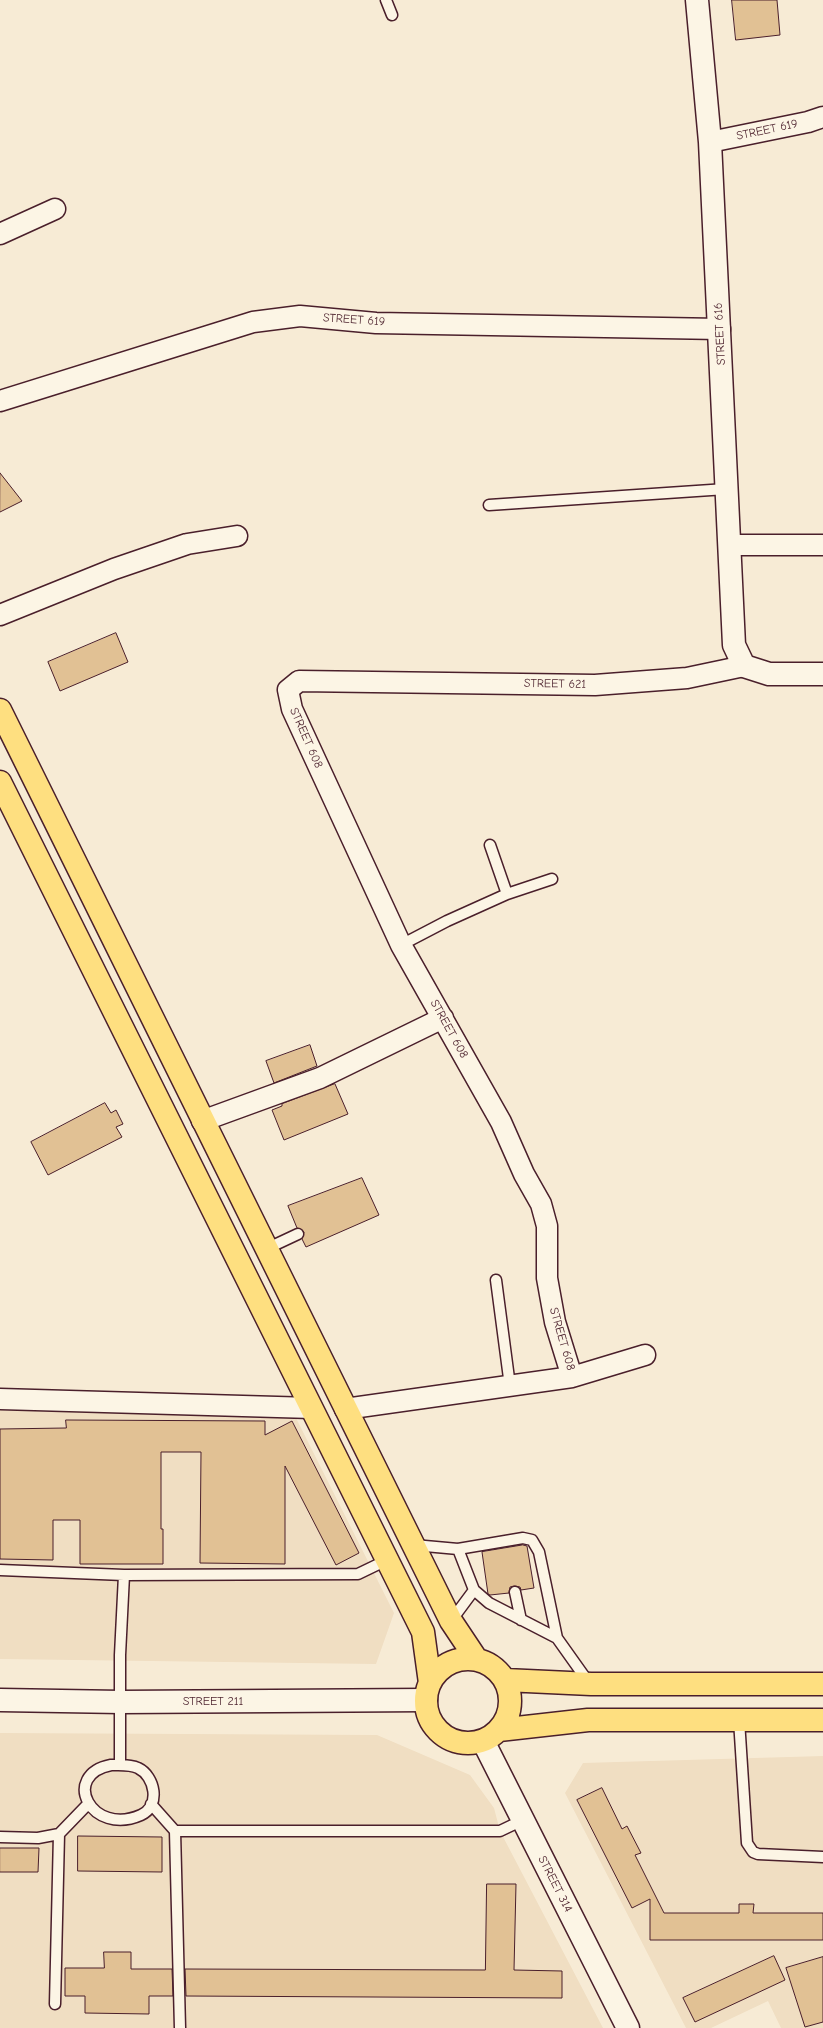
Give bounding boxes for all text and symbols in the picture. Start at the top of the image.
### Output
street label: STREET 619 [735,116,799,144]
street label: STREET 616 [711,302,729,366]
street label: STREET 619 [322,311,386,329]
street label: STREET 621 [524,676,586,692]
street label: STREET 608 [286,705,326,771]
street label: STREET 608 [427,997,471,1061]
street label: STREET 608 [546,1306,578,1372]
street label: STREET 211 [183,1695,243,1709]
street label: STREET 314 [535,1853,575,1915]

